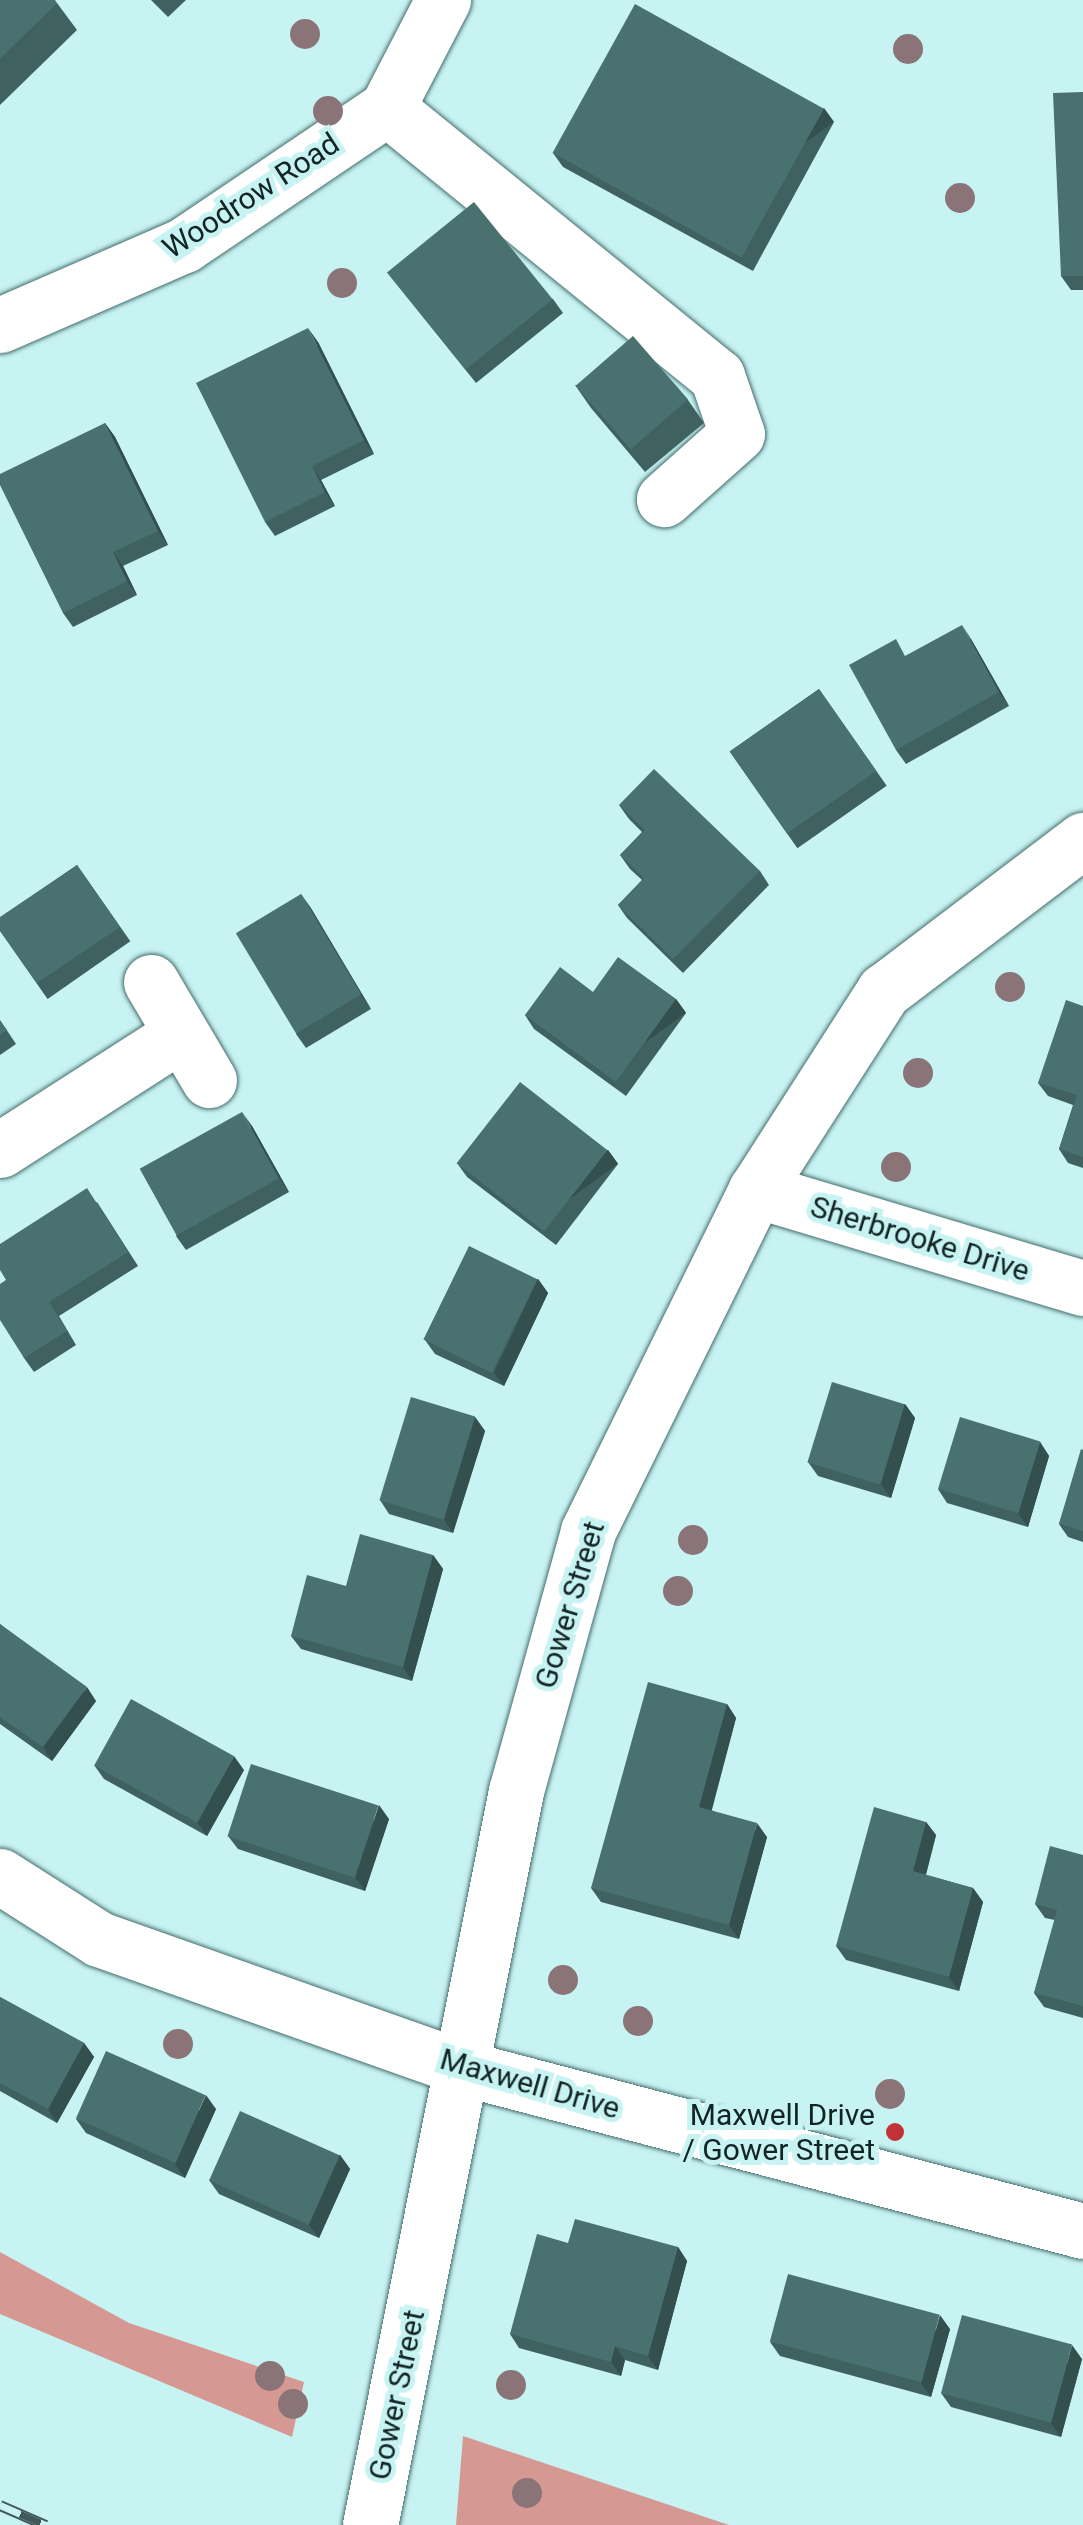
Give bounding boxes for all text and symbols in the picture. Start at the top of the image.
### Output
street label: Woodrow Road [156,126,346,266]
street label: Sherbrooke Drive [806,1189,1034,1289]
street label: Gower Street [528,1517,612,1693]
street label: Maxwell Drive [436,2041,624,2127]
place label: Maxwell Drive / Gower Street [682,2097,875,2168]
marker: Maxwell Drive / Gower Street [884,2121,906,2143]
street label: Gower Street [361,2307,433,2483]

